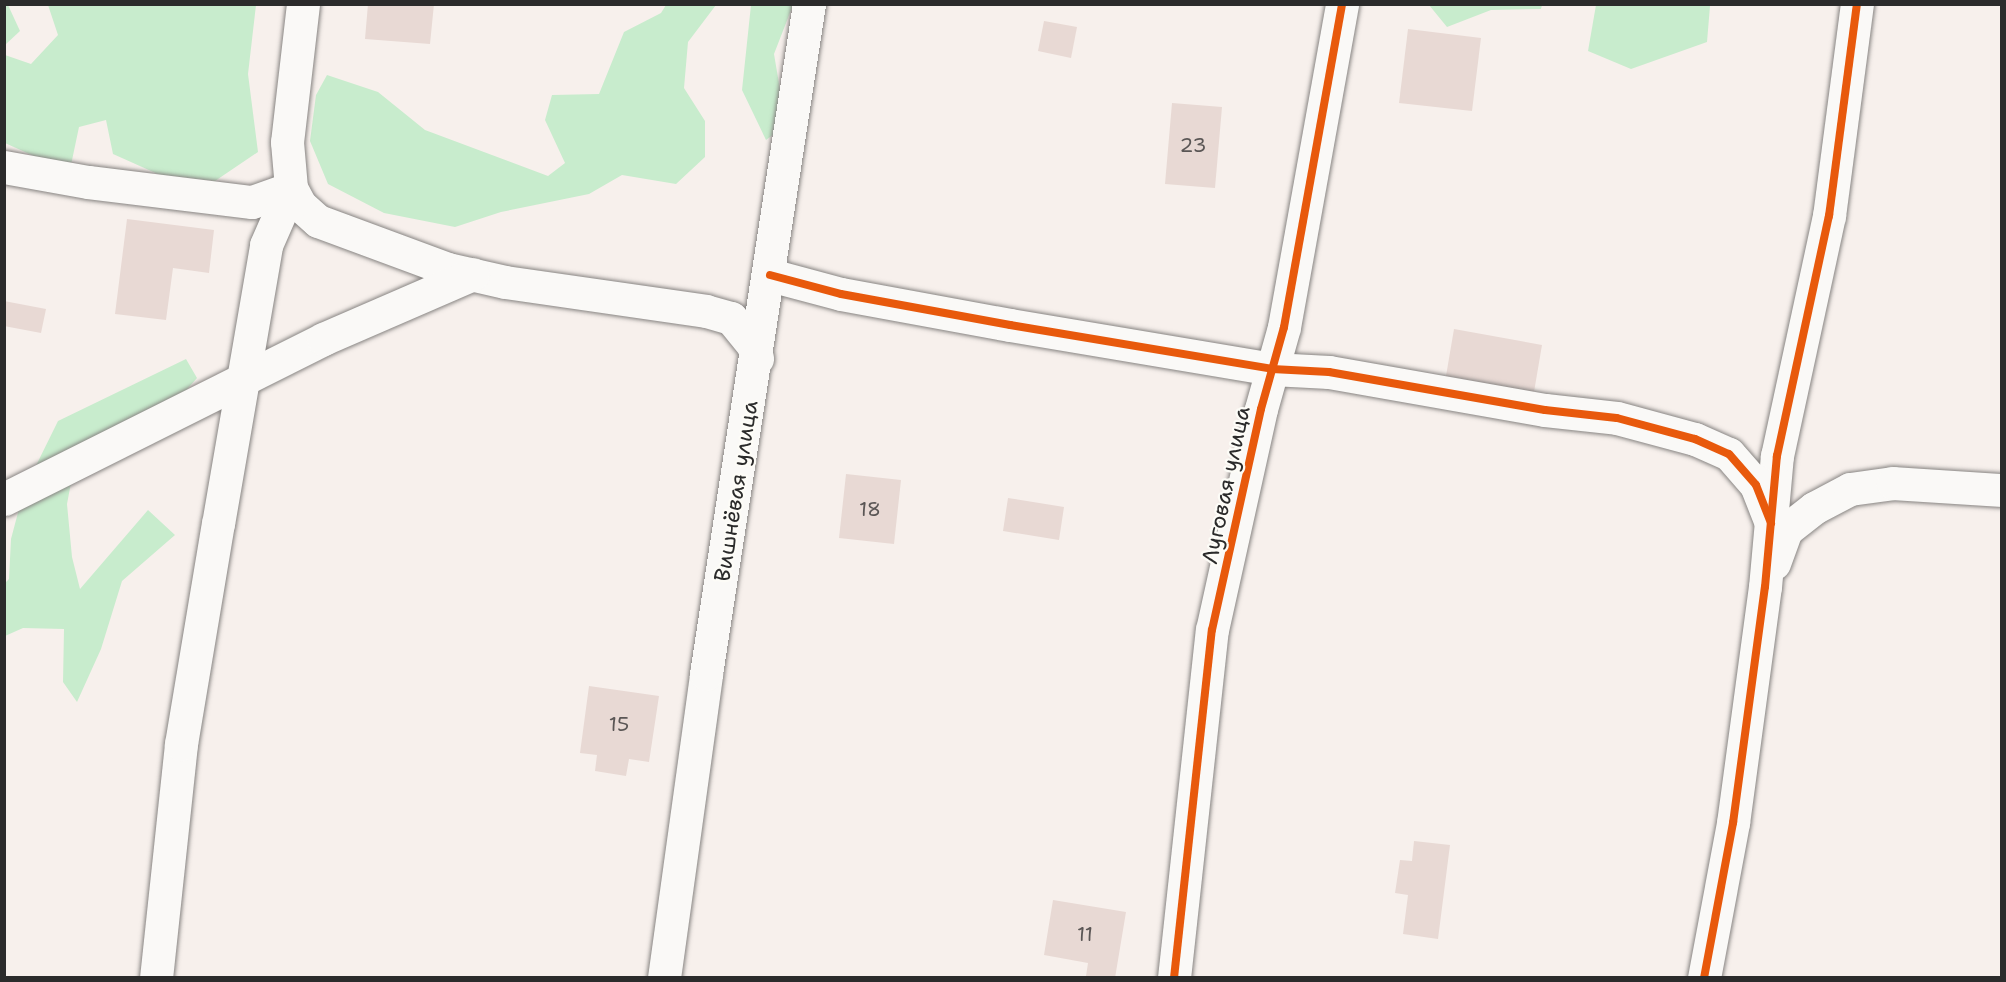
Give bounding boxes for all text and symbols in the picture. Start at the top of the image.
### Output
house number: 23 [1180,133,1206,157]
street label: Вишнёвая улица [709,399,763,583]
street label: Луговая улица [1196,404,1256,566]
house number: 18 [859,497,881,521]
house number: 15 [609,712,629,736]
house number: 11 [1077,922,1093,946]

